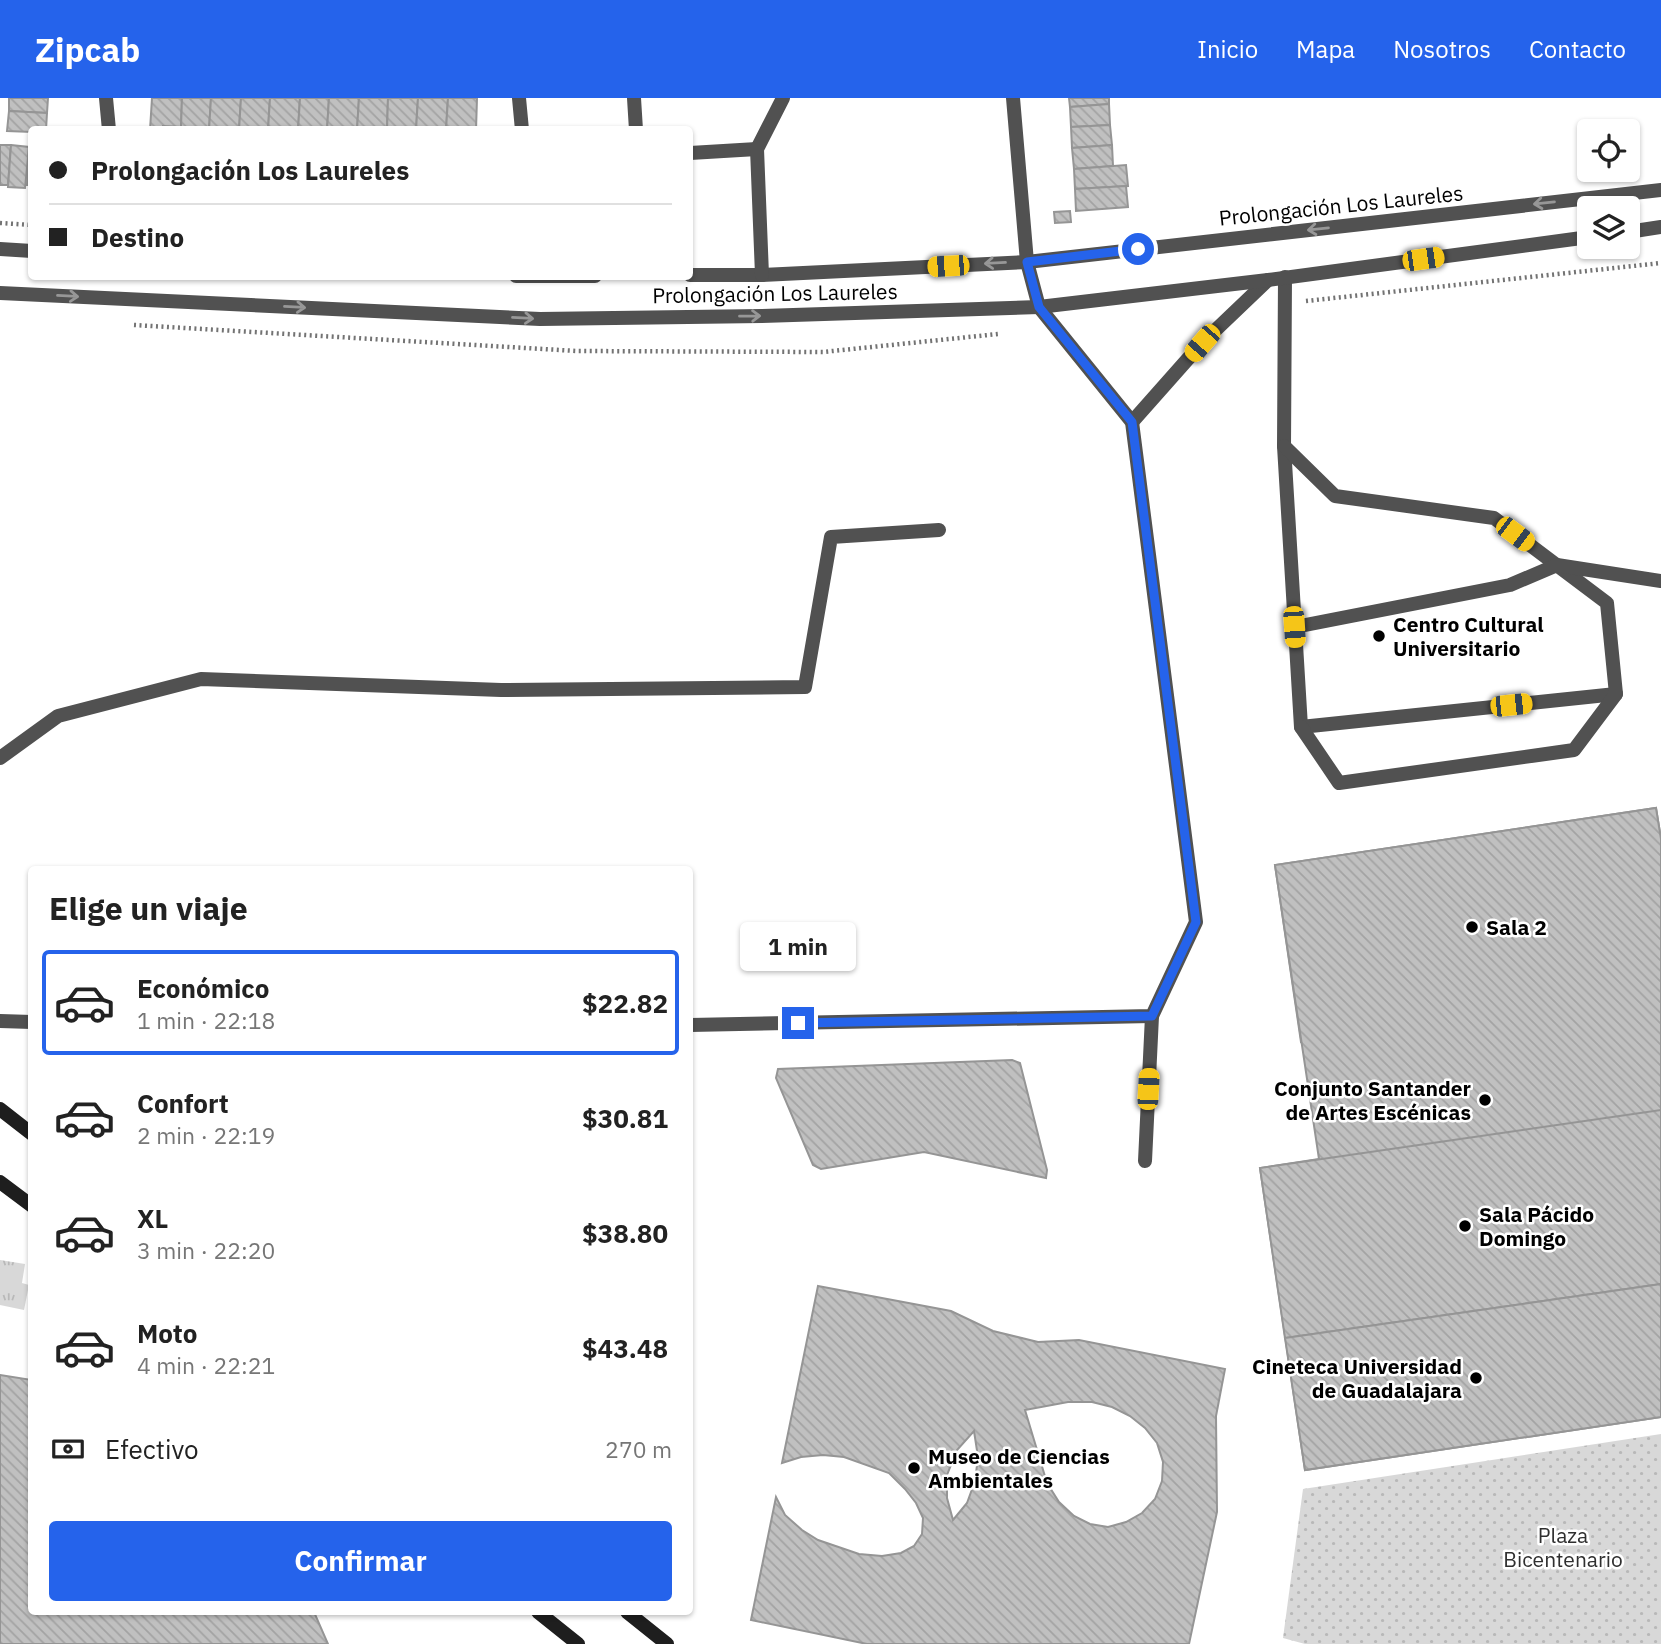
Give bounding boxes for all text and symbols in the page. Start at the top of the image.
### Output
text: Zipcab [35,28,140,71]
text: Inicio [1197,33,1258,65]
text: Mapa [1296,33,1355,65]
text: Nosotros [1393,33,1491,65]
text: Contacto [1529,33,1626,65]
map controls [1577,119,1640,259]
button: locate [1577,119,1640,182]
text: Prolongación Los Laureles [91,153,409,187]
street label: Prolongación Los Laureles [1217,178,1465,232]
button: layers [1577,196,1640,259]
one-way arrow [1534,197,1556,210]
text: Destino [91,220,184,254]
one-way arrow [1308,223,1330,236]
route start [1122,233,1154,265]
car [1401,246,1446,272]
car [927,254,970,278]
one-way arrow [984,257,1007,270]
street label: Prolongación Los Laureles [652,277,898,309]
one-way arrow [56,290,79,303]
one-way arrow [284,301,307,314]
one-way arrow [738,310,761,323]
one-way arrow [511,312,534,325]
car [1181,320,1224,366]
car [1492,513,1539,555]
car [1283,605,1306,649]
place label: Centro Cultural Universitario [1393,610,1544,662]
marker: Centro Cultural Universitario [1371,628,1387,644]
car [1490,692,1533,718]
text: Elige un viaje [49,887,248,929]
place label: Sala 2 [1486,913,1547,941]
marker: Sala 2 [1464,919,1480,935]
callout: 1 min [740,922,856,970]
text: 1 min [768,931,828,961]
icon: car [53,971,116,1034]
text: Económico [137,971,269,1005]
text: $22.82 [582,986,668,1020]
text: 1 min · 22:18 [137,1005,275,1035]
route end [782,1007,814,1039]
car [1137,1067,1160,1111]
place label: Conjunto Santander de Artes Escénicas [1274,1074,1472,1126]
icon: car [53,1086,116,1149]
text: Confort [137,1086,229,1120]
marker: Conjunto Santander de Artes Escénicas [1477,1092,1493,1108]
text: $30.81 [582,1101,668,1135]
text: 2 min · 22:19 [137,1120,275,1150]
place label: Sala Pácido Domingo [1479,1200,1594,1252]
icon: car [53,1201,116,1264]
text: XL [137,1201,168,1235]
text: $38.80 [582,1216,668,1250]
marker: Sala Pácido Domingo [1457,1218,1473,1234]
text: 3 min · 22:20 [137,1235,275,1265]
icon: car [53,1316,116,1379]
text: Moto [137,1316,197,1350]
text: $43.48 [582,1331,668,1365]
text: 4 min · 22:21 [137,1350,275,1380]
place label: Cineteca Universidad de Guadalajara [1252,1352,1462,1404]
marker: Cineteca Universidad de Guadalajara [1468,1370,1484,1386]
icon: cash [49,1430,87,1468]
text: Efectivo [105,1432,199,1466]
text: 270 m [605,1434,672,1464]
place label: Museo de Ciencias Ambientales [928,1442,1110,1494]
marker: Museo de Ciencias Ambientales [906,1460,922,1476]
button: Confirmar [49,1521,672,1601]
park label: Plaza Bicentenario [1503,1521,1623,1573]

